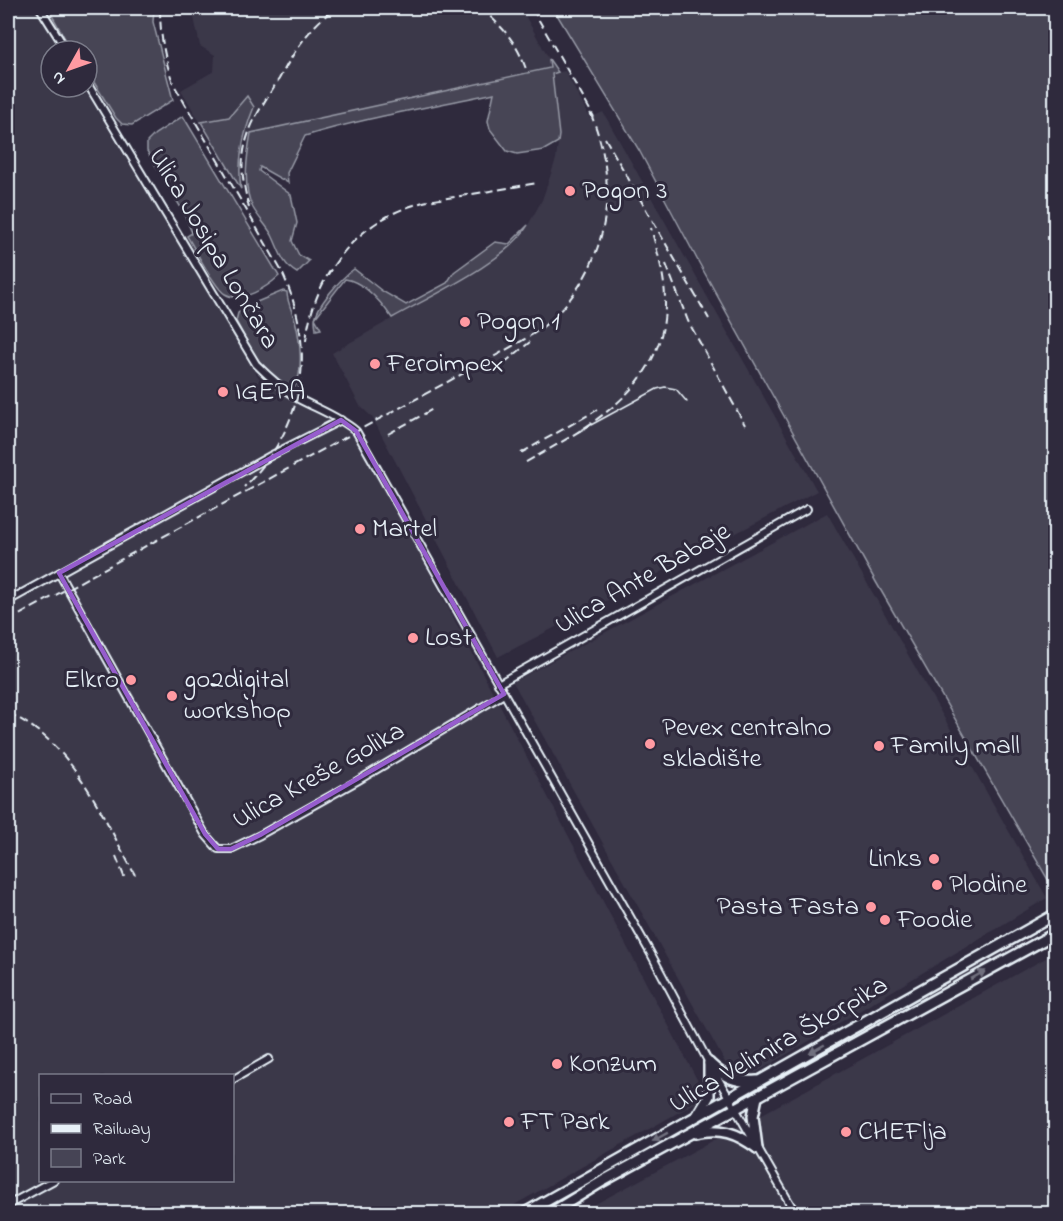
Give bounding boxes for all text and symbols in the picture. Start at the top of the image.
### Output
north arrow [39,39,99,99]
text: N [46,65,72,89]
street label: Ulica Josipa Lončara [137,141,289,357]
place label: Pogon 3 [582,172,667,211]
marker: Pogon 3 [563,184,577,198]
place label: Pogon 1 [477,303,560,342]
marker: Pogon 1 [458,315,472,329]
place label: Feroimpex [386,345,504,384]
marker: Feroimpex [368,357,382,371]
place label: IGEPA [235,373,305,412]
marker: IGEPA [216,385,230,399]
place label: Martel [372,510,437,549]
street label: Ulica Ante Babaje [548,512,739,645]
marker: Martel [353,522,367,536]
place label: Lost [425,619,472,658]
marker: Lost [406,631,420,645]
place label: Elkro [64,661,119,700]
place label: go2digital workshop [183,661,291,731]
marker: Elkro [124,673,138,687]
marker: go2digital workshop [165,689,179,703]
place label: Pevex centralno skladište [662,709,832,779]
street label: Ulica Kreše Golika [226,712,412,840]
place label: Family mall [890,727,1020,766]
marker: Pevex centralno skladište [643,737,657,751]
marker: Family mall [872,739,886,753]
place label: Links [868,840,922,879]
marker: Links [927,852,941,866]
place label: Plodine [949,866,1028,905]
marker: Plodine [930,878,944,892]
place label: Pasta Fasta [717,888,859,927]
marker: Pasta Fasta [864,900,878,914]
place label: Foodie [896,901,973,940]
marker: Foodie [878,913,892,927]
street label: Ulica Velimira Škorpika [662,966,896,1124]
one-way arrow [970,970,986,981]
one-way arrow [808,1044,825,1054]
place label: Konzum [569,1045,657,1084]
marker: Konzum [550,1057,564,1071]
legend [39,1074,234,1182]
text: Road [93,1087,132,1113]
place label: FT Park [520,1103,610,1142]
place label: CHEFlja [858,1113,947,1152]
marker: FT Park [502,1115,516,1129]
text: Railway [93,1117,150,1143]
marker: CHEFlja [839,1125,853,1139]
one-way arrow [651,1132,668,1142]
text: Park [93,1147,126,1173]

